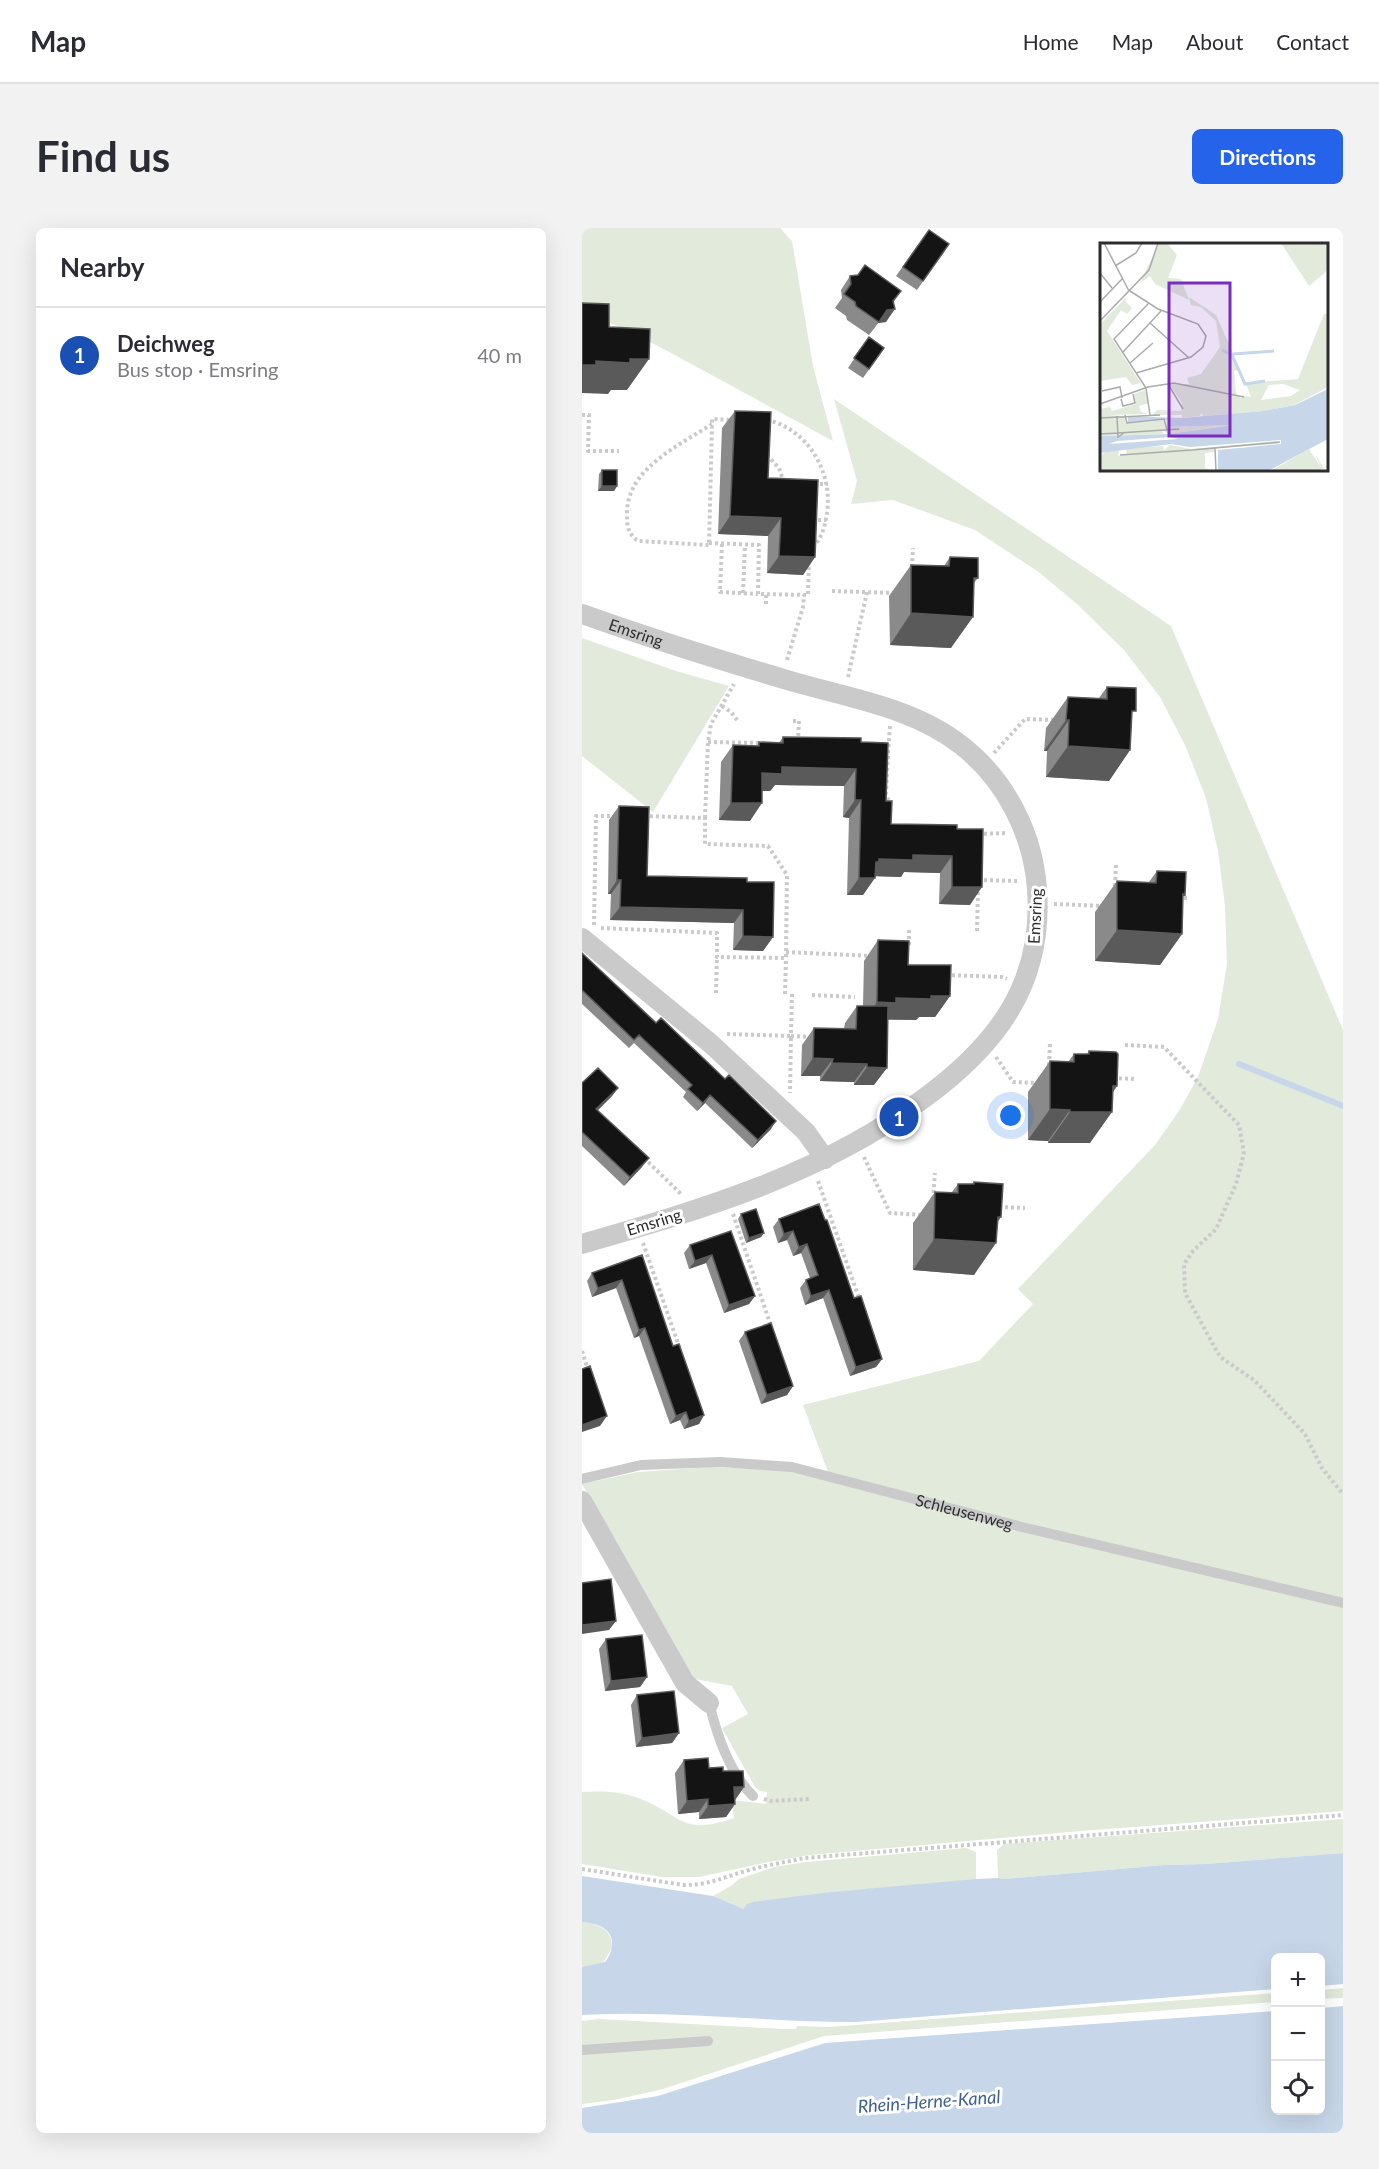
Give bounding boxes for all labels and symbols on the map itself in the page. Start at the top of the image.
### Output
inset map [1100,243,1328,471]
street label: Emsring [606,614,666,650]
street label: Emsring [1024,888,1045,944]
pin: 1 [880,1094,918,1140]
your location [996,1101,1025,1130]
street label: Emsring [624,1204,683,1239]
street label: Schleusenweg [914,1490,1015,1533]
water label: Rhein-Herne-Kanal [857,2085,1001,2117]

